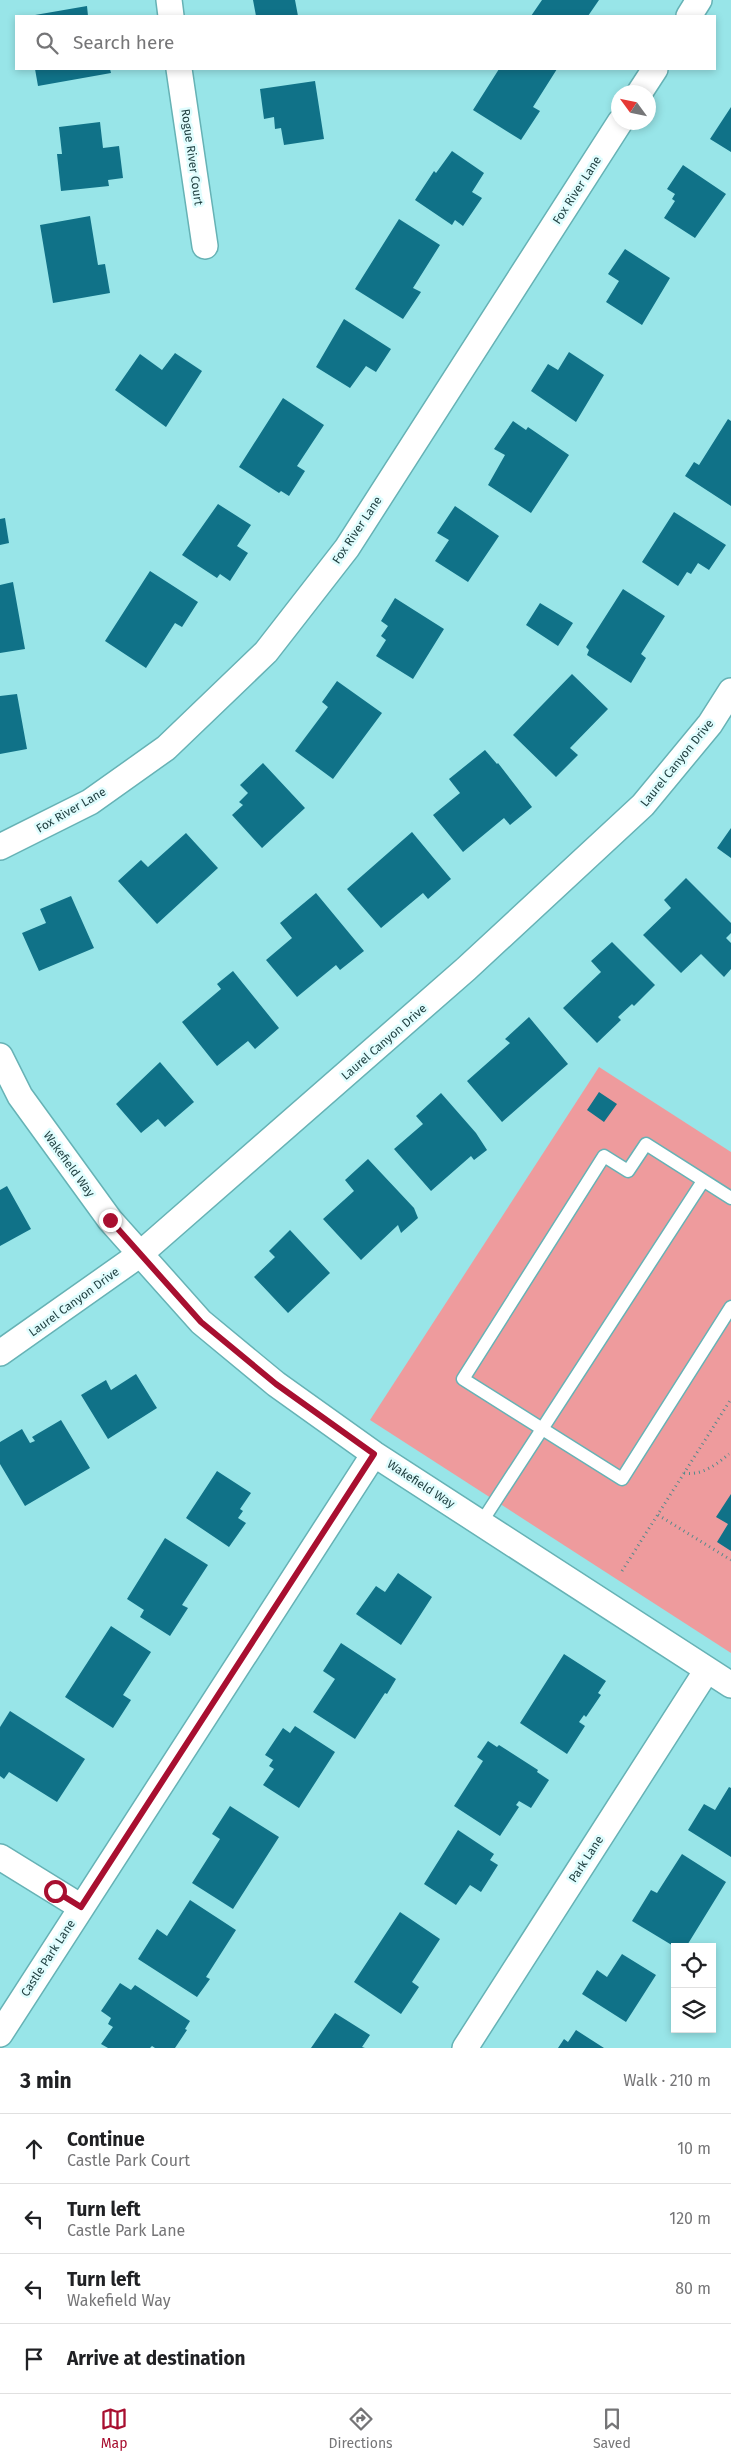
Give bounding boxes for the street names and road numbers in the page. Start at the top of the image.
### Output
street label: Rogue River Court [178,108,206,207]
street label: Fox River Lane [550,153,604,227]
street label: Fox River Lane [329,494,385,566]
street label: Laurel Canyon Drive [638,717,716,809]
street label: Fox River Lane [34,784,108,836]
street label: Laurel Canyon Drive [339,1001,429,1083]
street label: Wakefield Way [40,1128,98,1200]
street label: Laurel Canyon Drive [26,1265,122,1339]
street label: Wakefield Way [385,1457,457,1511]
street label: Park Lane [566,1833,606,1885]
street label: Castle Park Lane [18,1917,78,1999]

